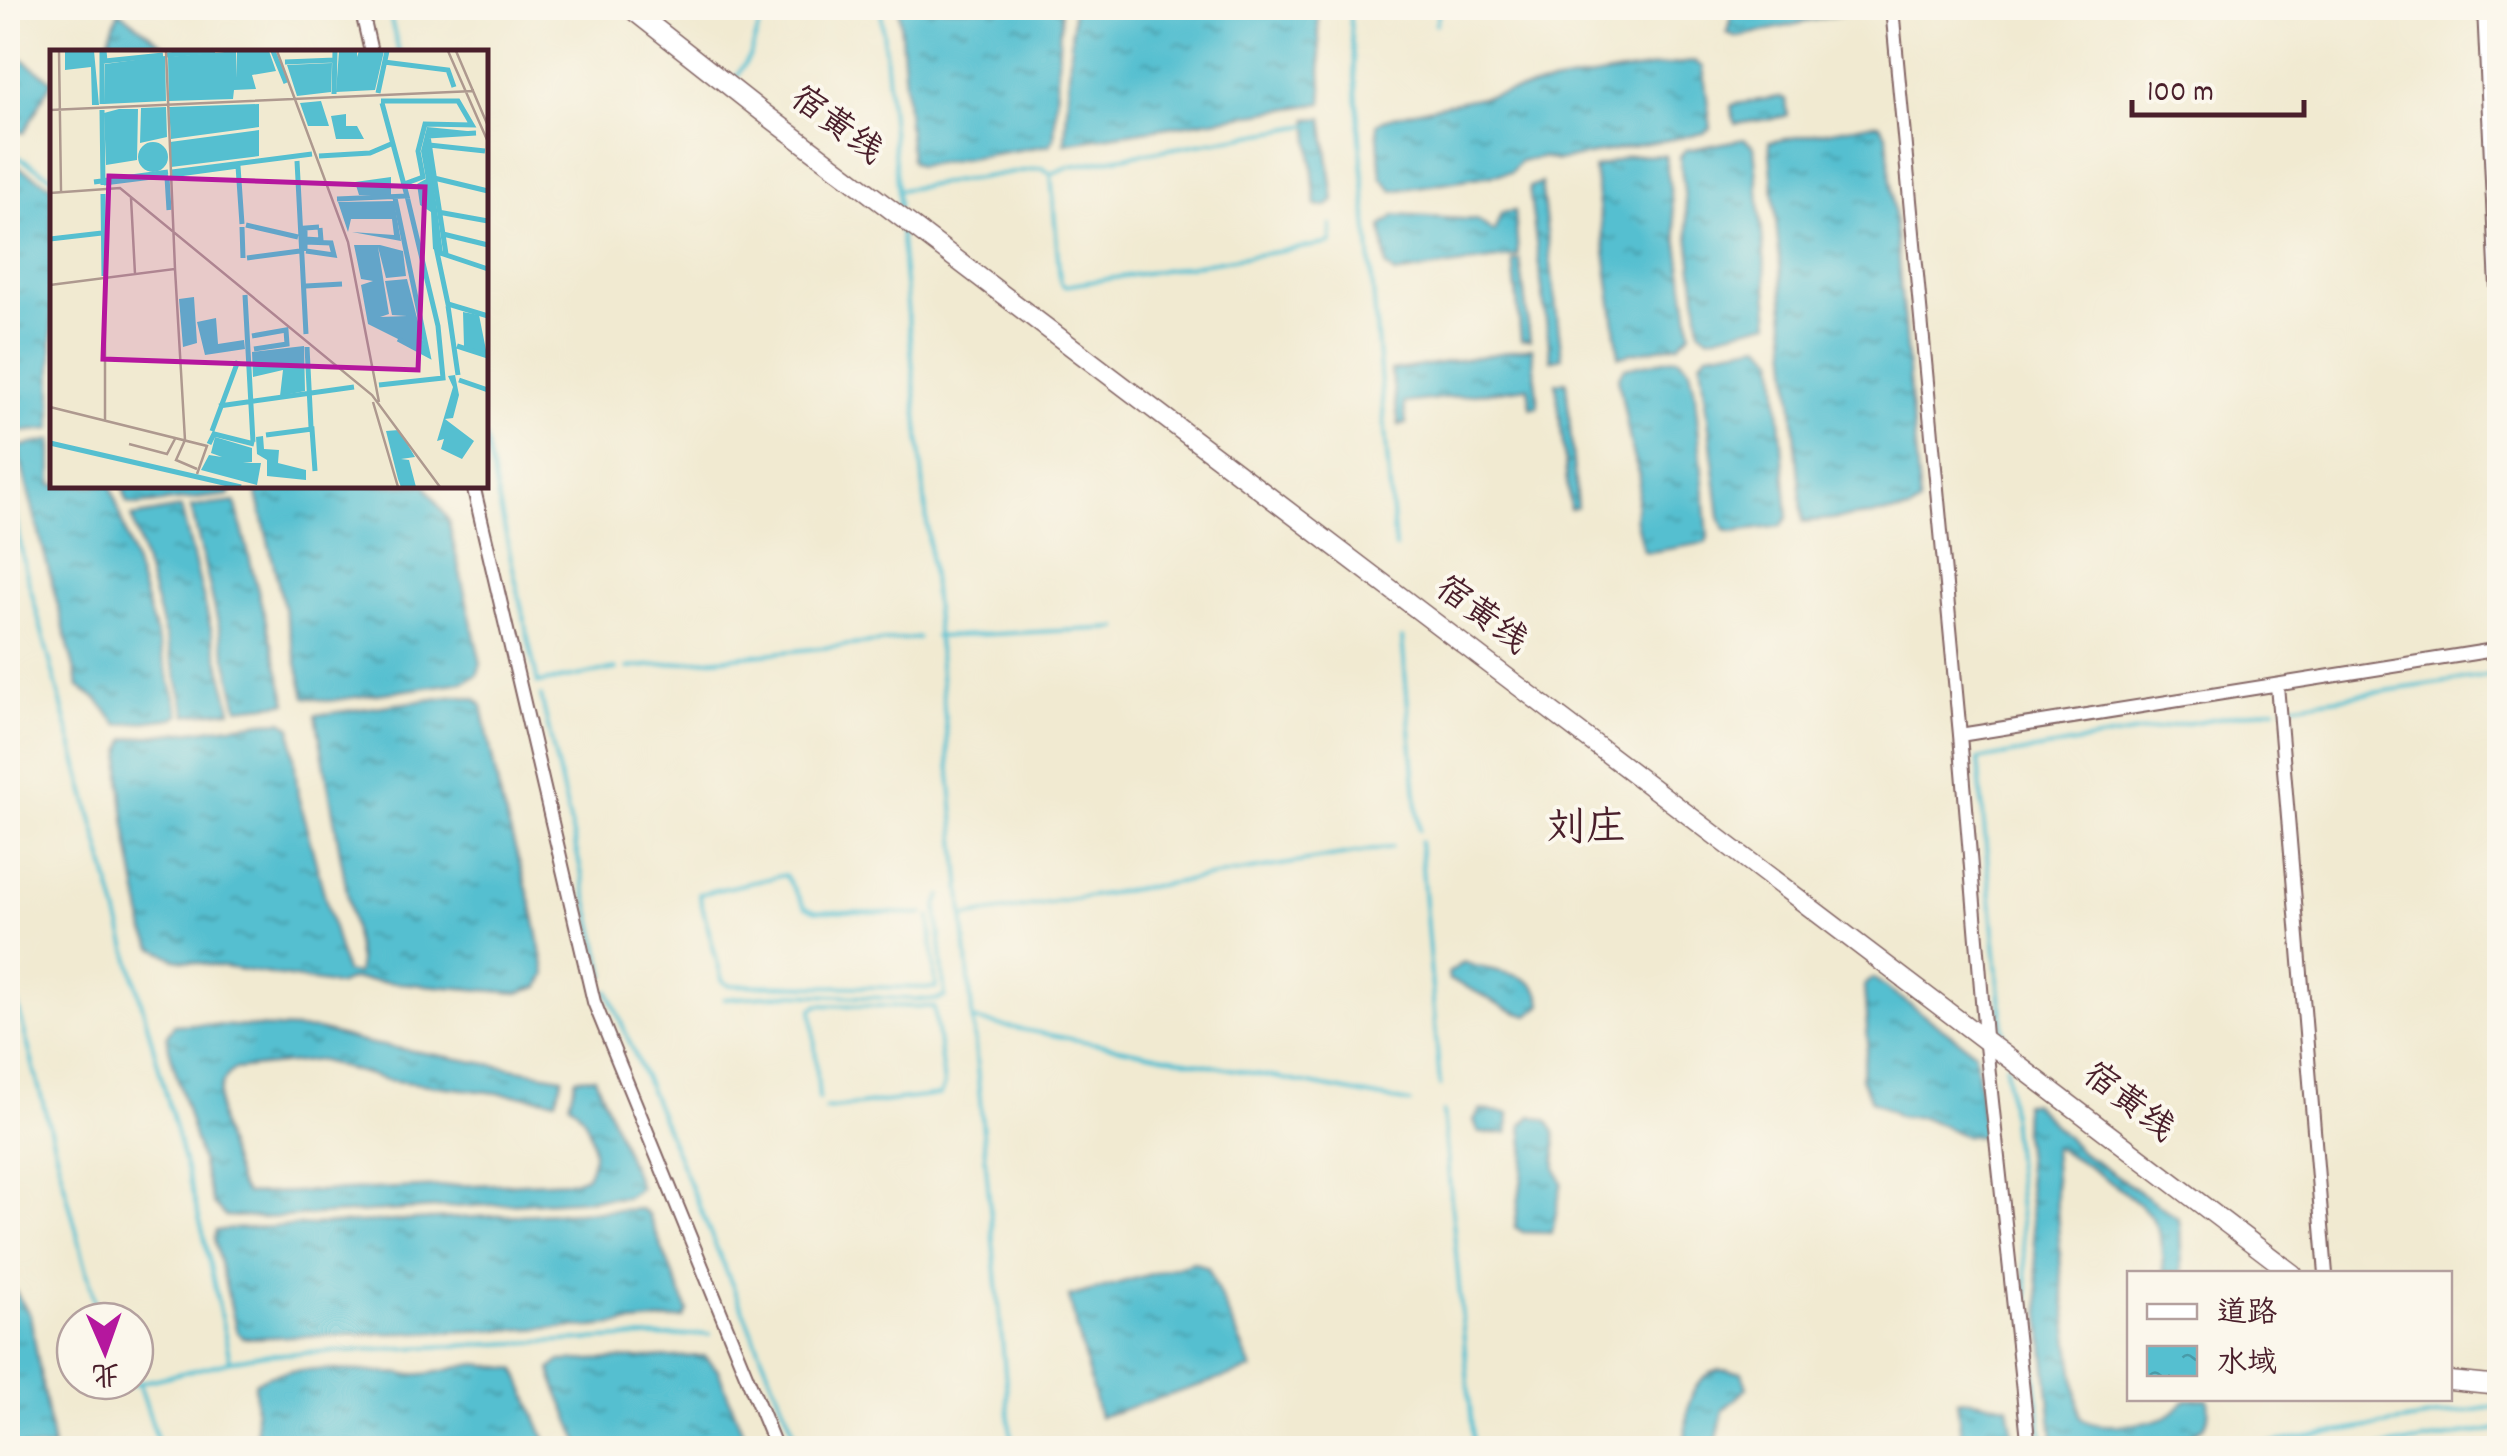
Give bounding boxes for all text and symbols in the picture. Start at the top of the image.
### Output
inset map [50,50,488,488]
scale bar [2132,55,2304,117]
text: 100 m [2147,73,2214,116]
street label: 宿黄线 [778,75,892,179]
street label: 宿黄线 [1423,565,1537,669]
district label: 刘庄 [1546,803,1626,860]
street label: 宿黄线 [2070,1052,2184,1156]
legend [2127,1271,2452,1401]
text: 道路 [2217,1294,2277,1337]
north arrow [55,1301,155,1401]
text: 水域 [2217,1344,2277,1387]
text: 北 [91,1351,120,1391]

